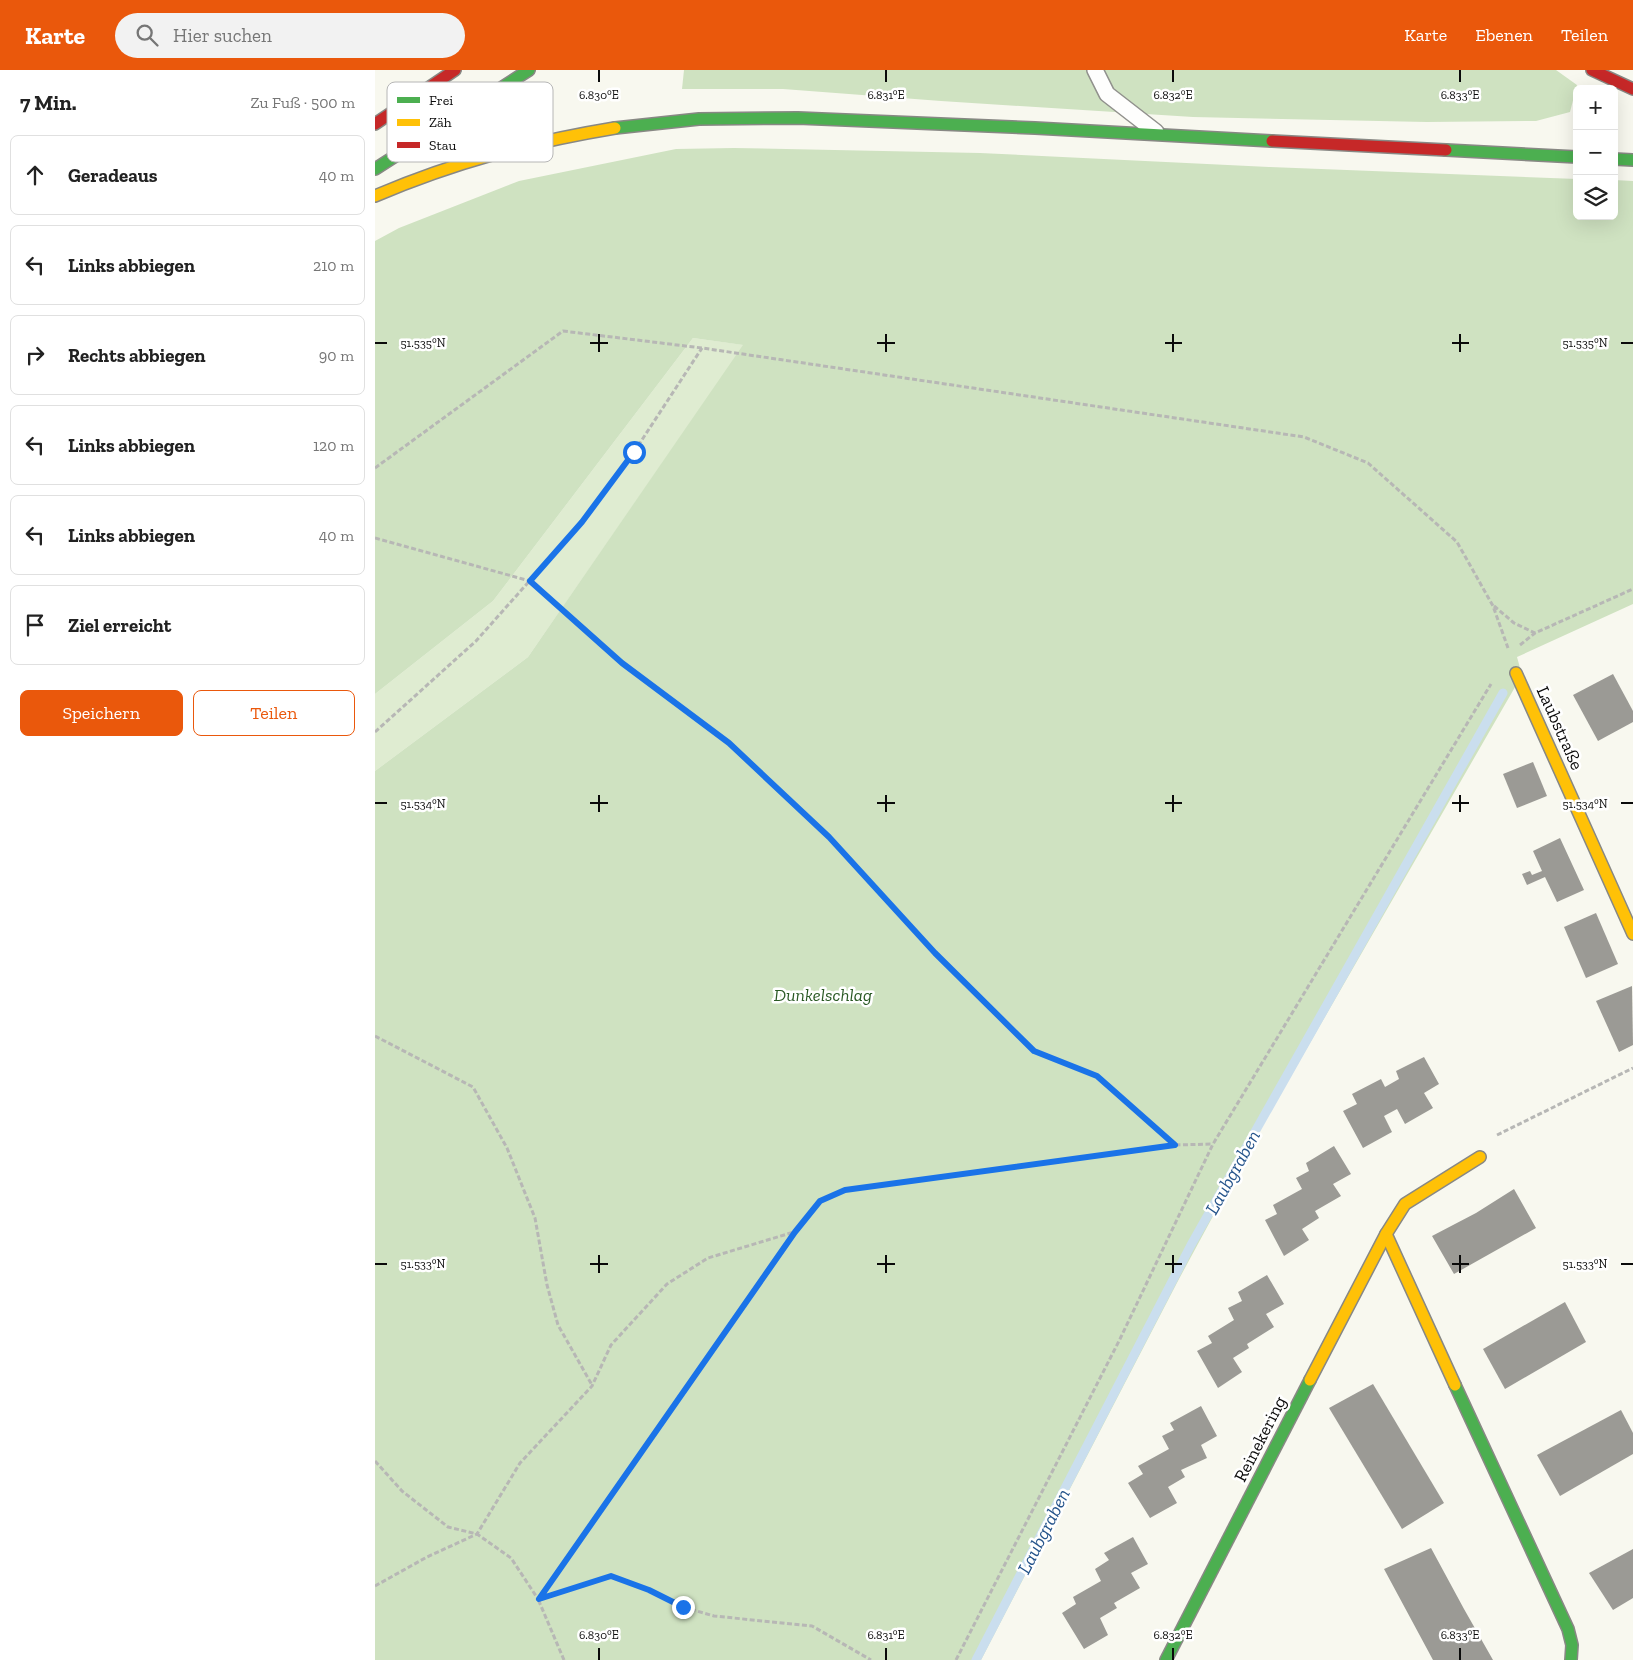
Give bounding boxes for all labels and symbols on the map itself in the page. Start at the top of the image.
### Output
legend [387,82,553,162]
text: 6.830°E [579,88,619,102]
text: 6.831°E [867,88,905,102]
text: 6.832°E [1153,88,1193,102]
text: 6.833°E [1441,88,1479,102]
text: Frei [429,92,453,109]
text: Zäh [429,114,452,131]
text: Stau [429,137,456,154]
text: 51.535°N [400,336,446,350]
text: 51.535°N [1562,336,1608,350]
route start [623,441,646,464]
street label: Laubstraße [1532,683,1588,773]
text: 51.534°N [400,797,446,811]
text: 51.534°N [1562,797,1608,811]
park label: Dunkelschlag [774,984,873,1006]
water label: Laubgraben [1200,1126,1265,1218]
text: 51.533°N [401,1257,446,1271]
text: 51.533°N [1563,1257,1608,1271]
street label: Reinekering [1229,1392,1291,1486]
water label: Laubgraben [1012,1485,1075,1578]
route end [672,1596,695,1619]
text: 6.830°E [579,1628,619,1642]
text: 6.831°E [867,1628,905,1642]
text: 6.832°E [1153,1628,1193,1642]
text: 6.833°E [1441,1628,1479,1642]

